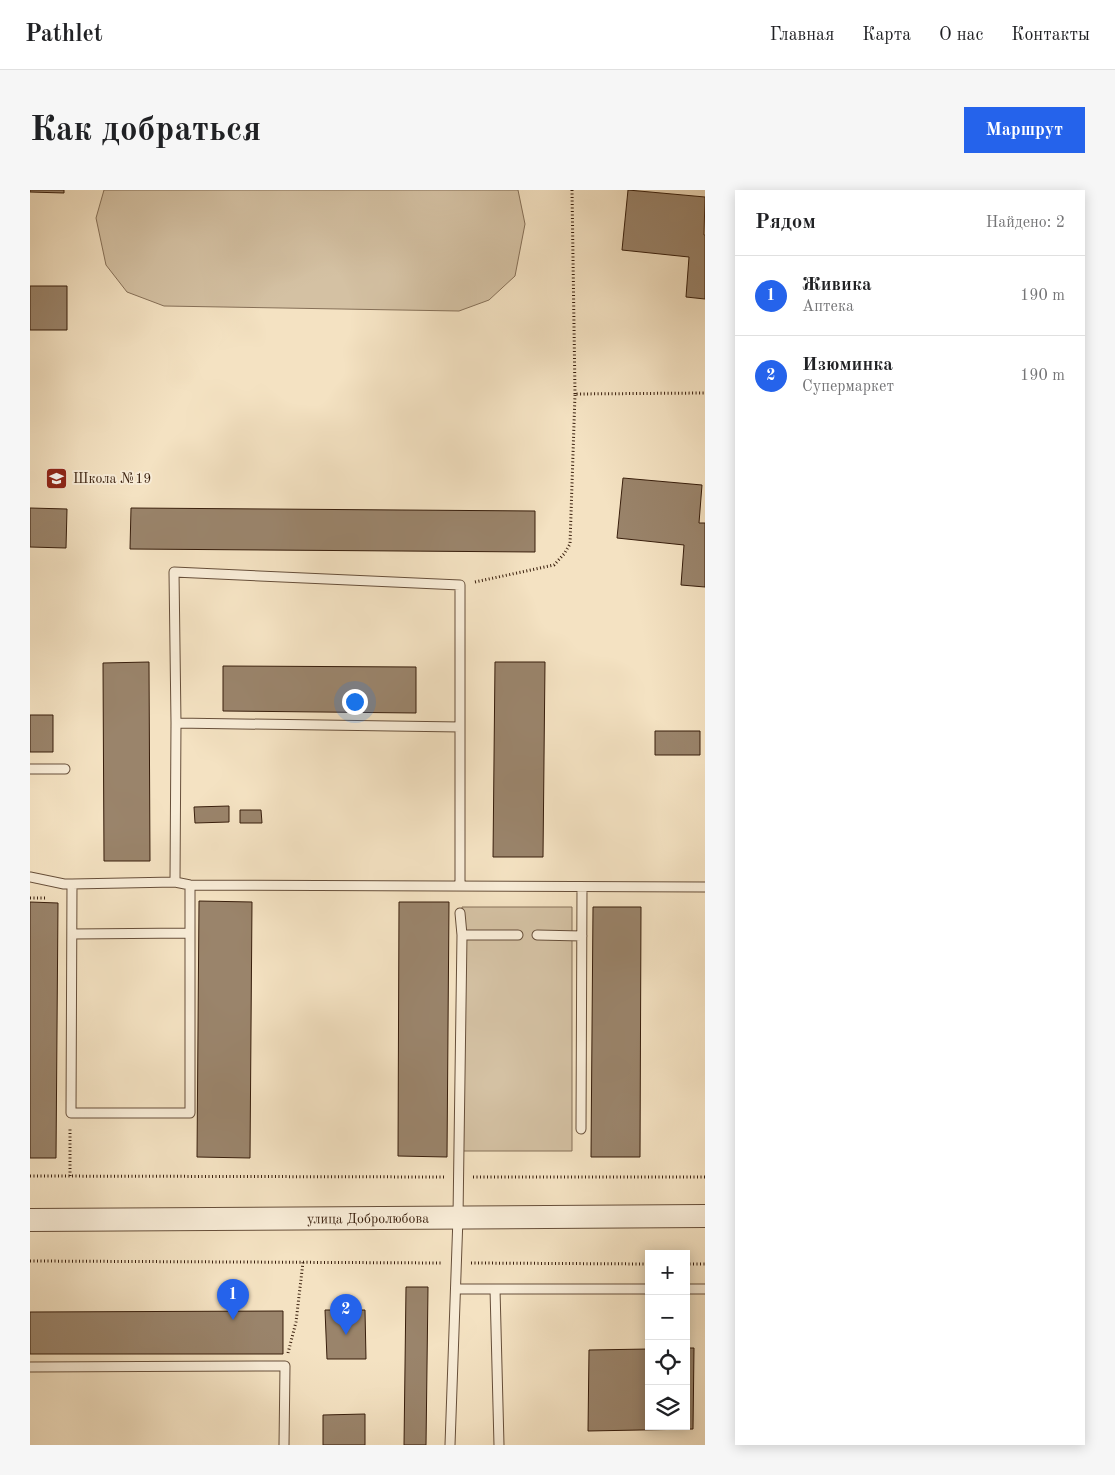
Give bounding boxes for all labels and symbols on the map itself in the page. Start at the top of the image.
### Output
school or university icon: Школа №19 [45,466,69,490]
place label: Школа №19 [73,472,151,486]
your location [342,689,368,715]
street label: улица Добролюбова [307,1212,429,1226]
pin: 1 [217,1279,249,1320]
pin: 2 [330,1294,362,1335]

